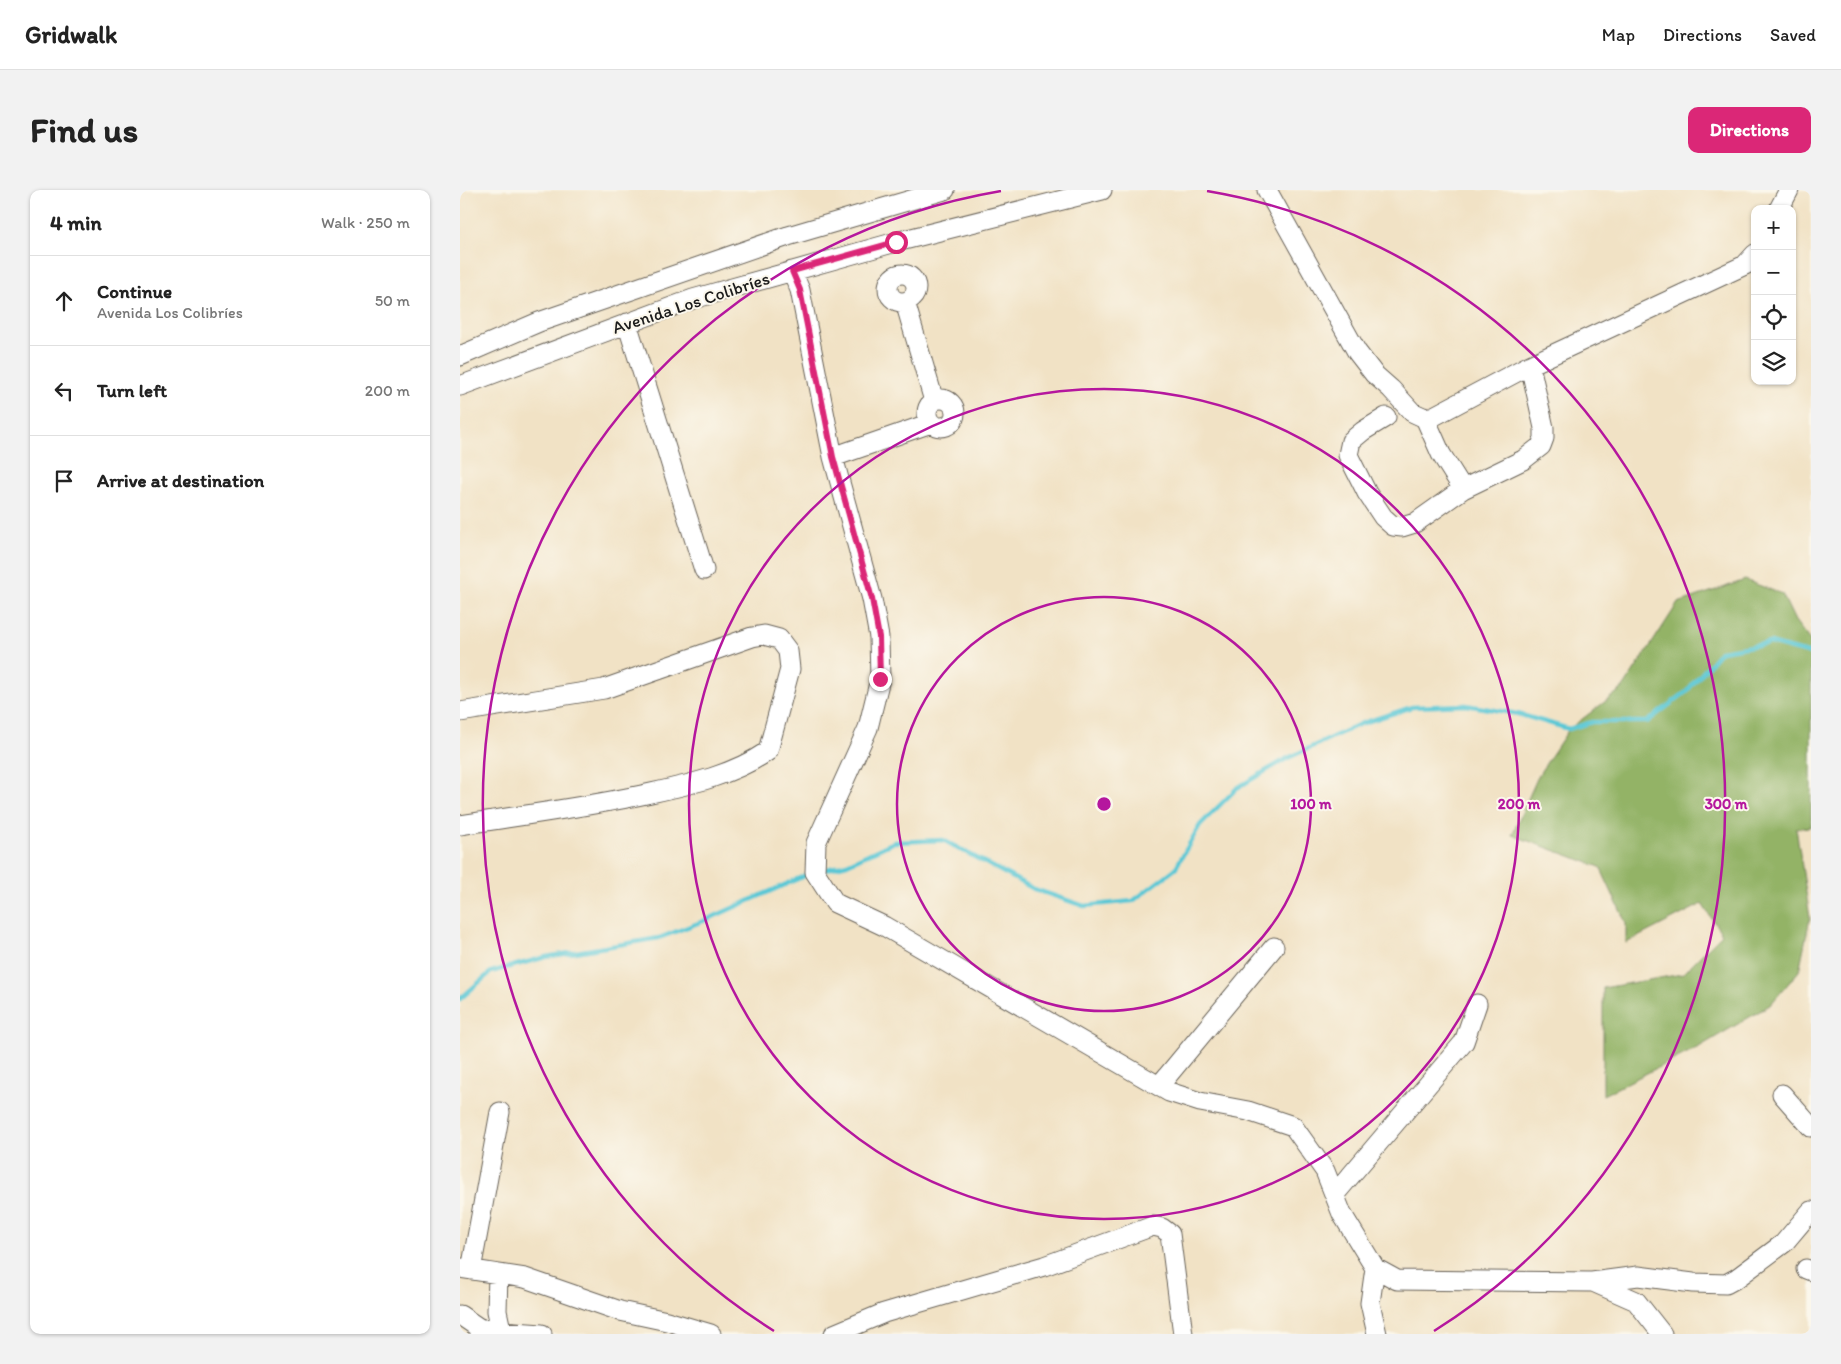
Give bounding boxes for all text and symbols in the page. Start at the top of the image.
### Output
text: Gridwalk [25,20,117,49]
text: Map [1602,24,1635,46]
text: Directions [1663,24,1742,46]
text: Saved [1770,24,1816,46]
button: Directions [1688,107,1811,153]
text: Find us [30,109,138,151]
map controls [1751,205,1796,385]
button: + [1751,205,1796,250]
text: 4 min [50,210,102,235]
text: Walk · 250 m [321,213,410,232]
route start [885,231,908,254]
button: − [1751,250,1796,295]
street label: Avenida Los Colibríes [610,267,772,339]
text: Continue [97,280,172,303]
icon: ahead [50,287,78,315]
text: 50 m [375,291,410,310]
button: locate [1751,295,1796,340]
text: Avenida Los Colibríes [97,303,243,322]
button: layers [1751,340,1796,385]
icon: left [50,377,78,405]
text: Turn left [97,379,167,402]
text: 200 m [365,381,410,400]
icon: arrive [50,467,78,495]
text: Arrive at destination [97,469,264,492]
route end [869,668,892,691]
centre of rings [1095,795,1113,813]
text: 100 m [1290,795,1332,813]
text: 200 m [1498,795,1541,813]
text: 300 m [1705,795,1748,813]

